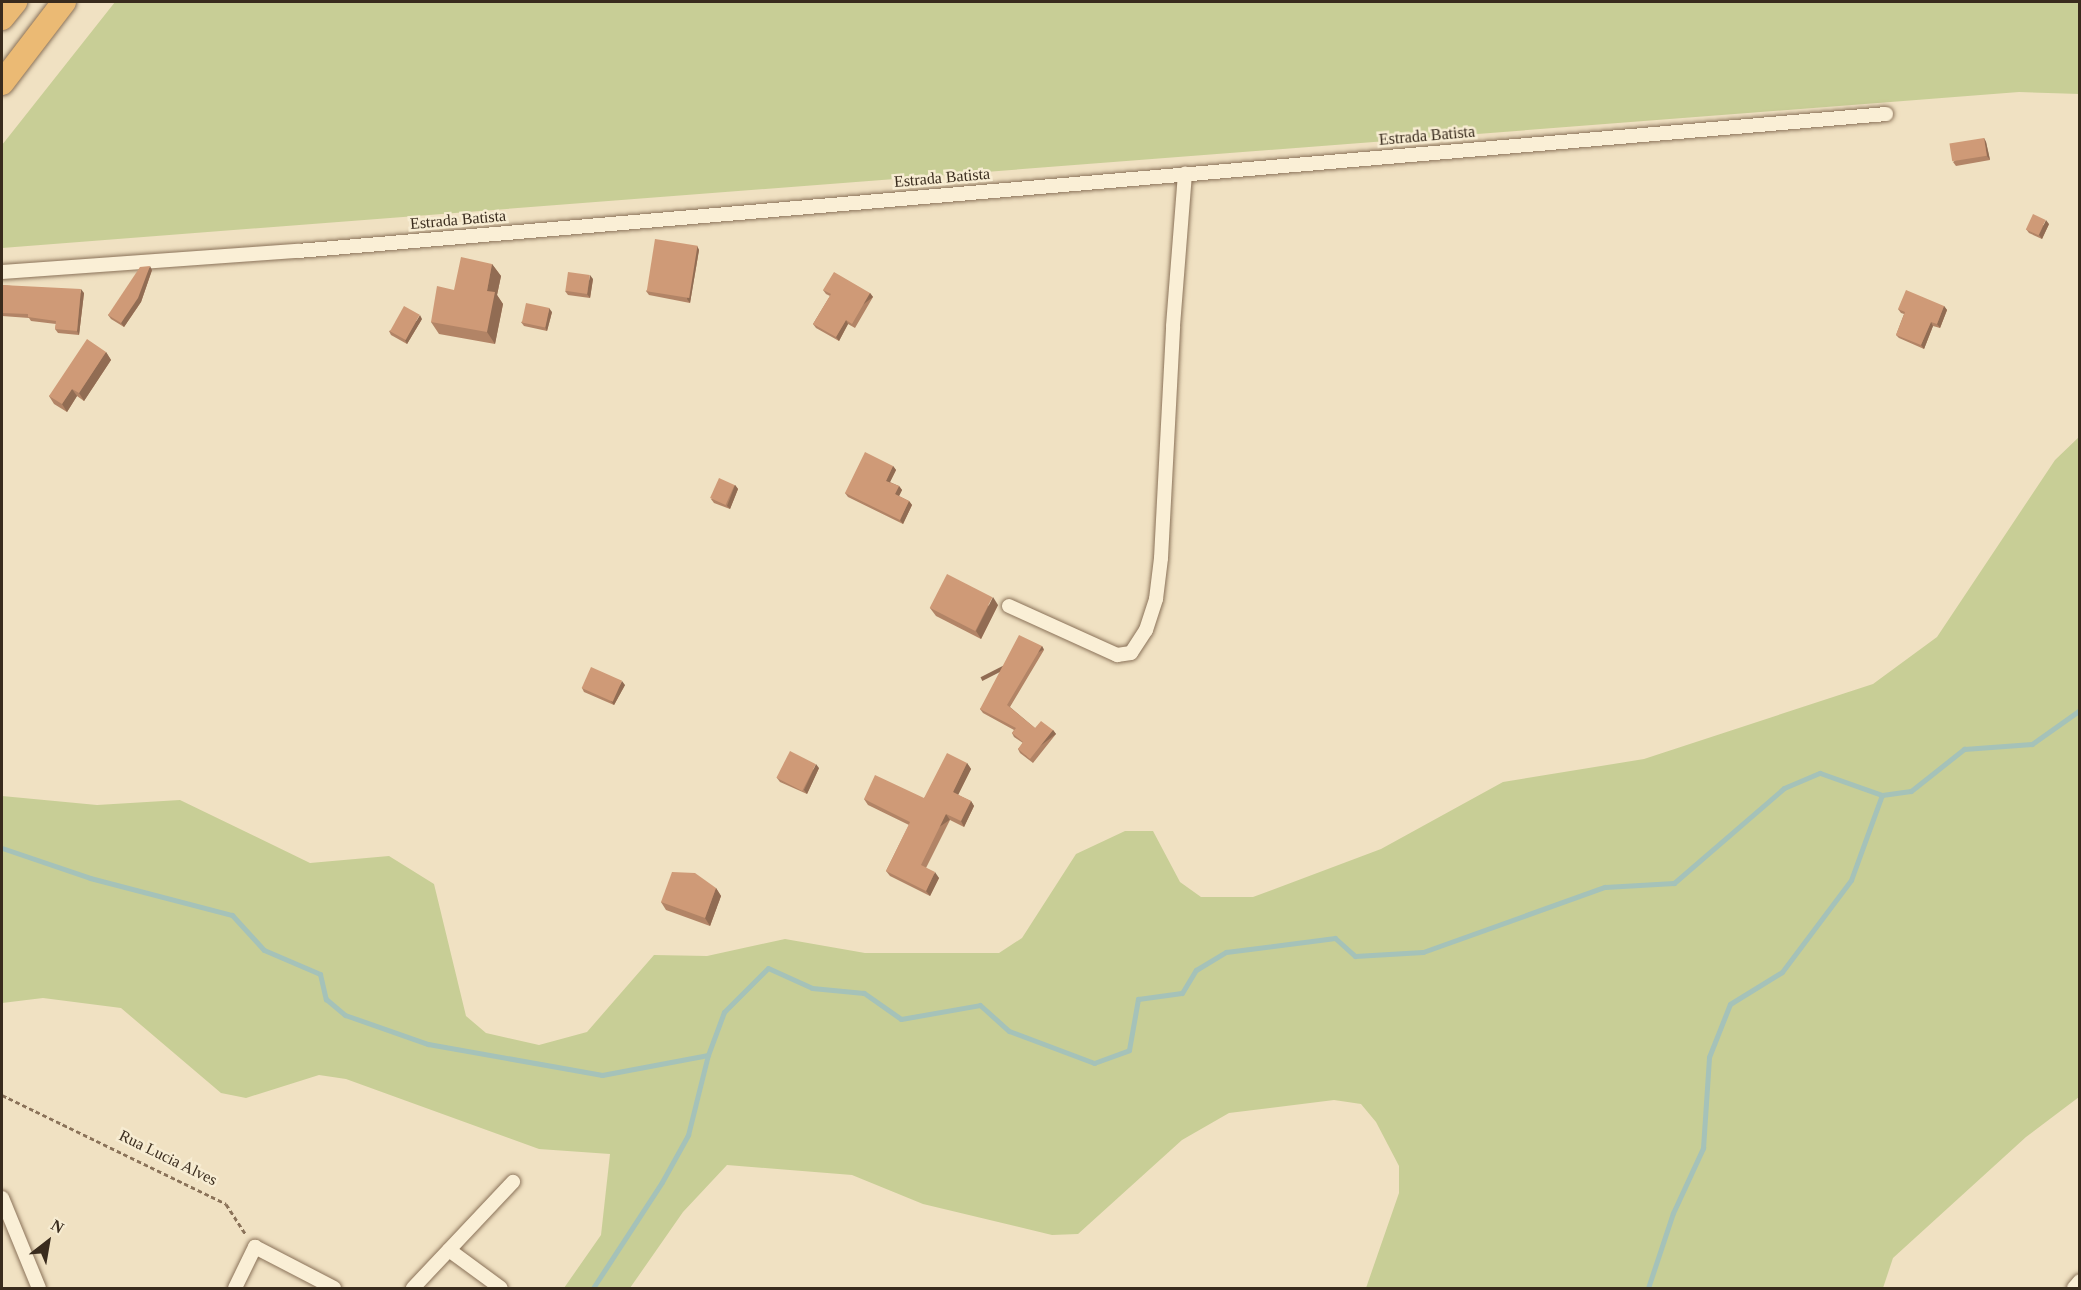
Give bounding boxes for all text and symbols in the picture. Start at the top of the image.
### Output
street label: Estrada Batista [1378,122,1476,150]
street label: Estrada Batista [893,164,991,192]
street label: Estrada Batista [409,206,507,234]
street label: Rua Lucia Alves [115,1126,221,1190]
north arrow [18,1212,78,1272]
text: N [48,1216,67,1236]

